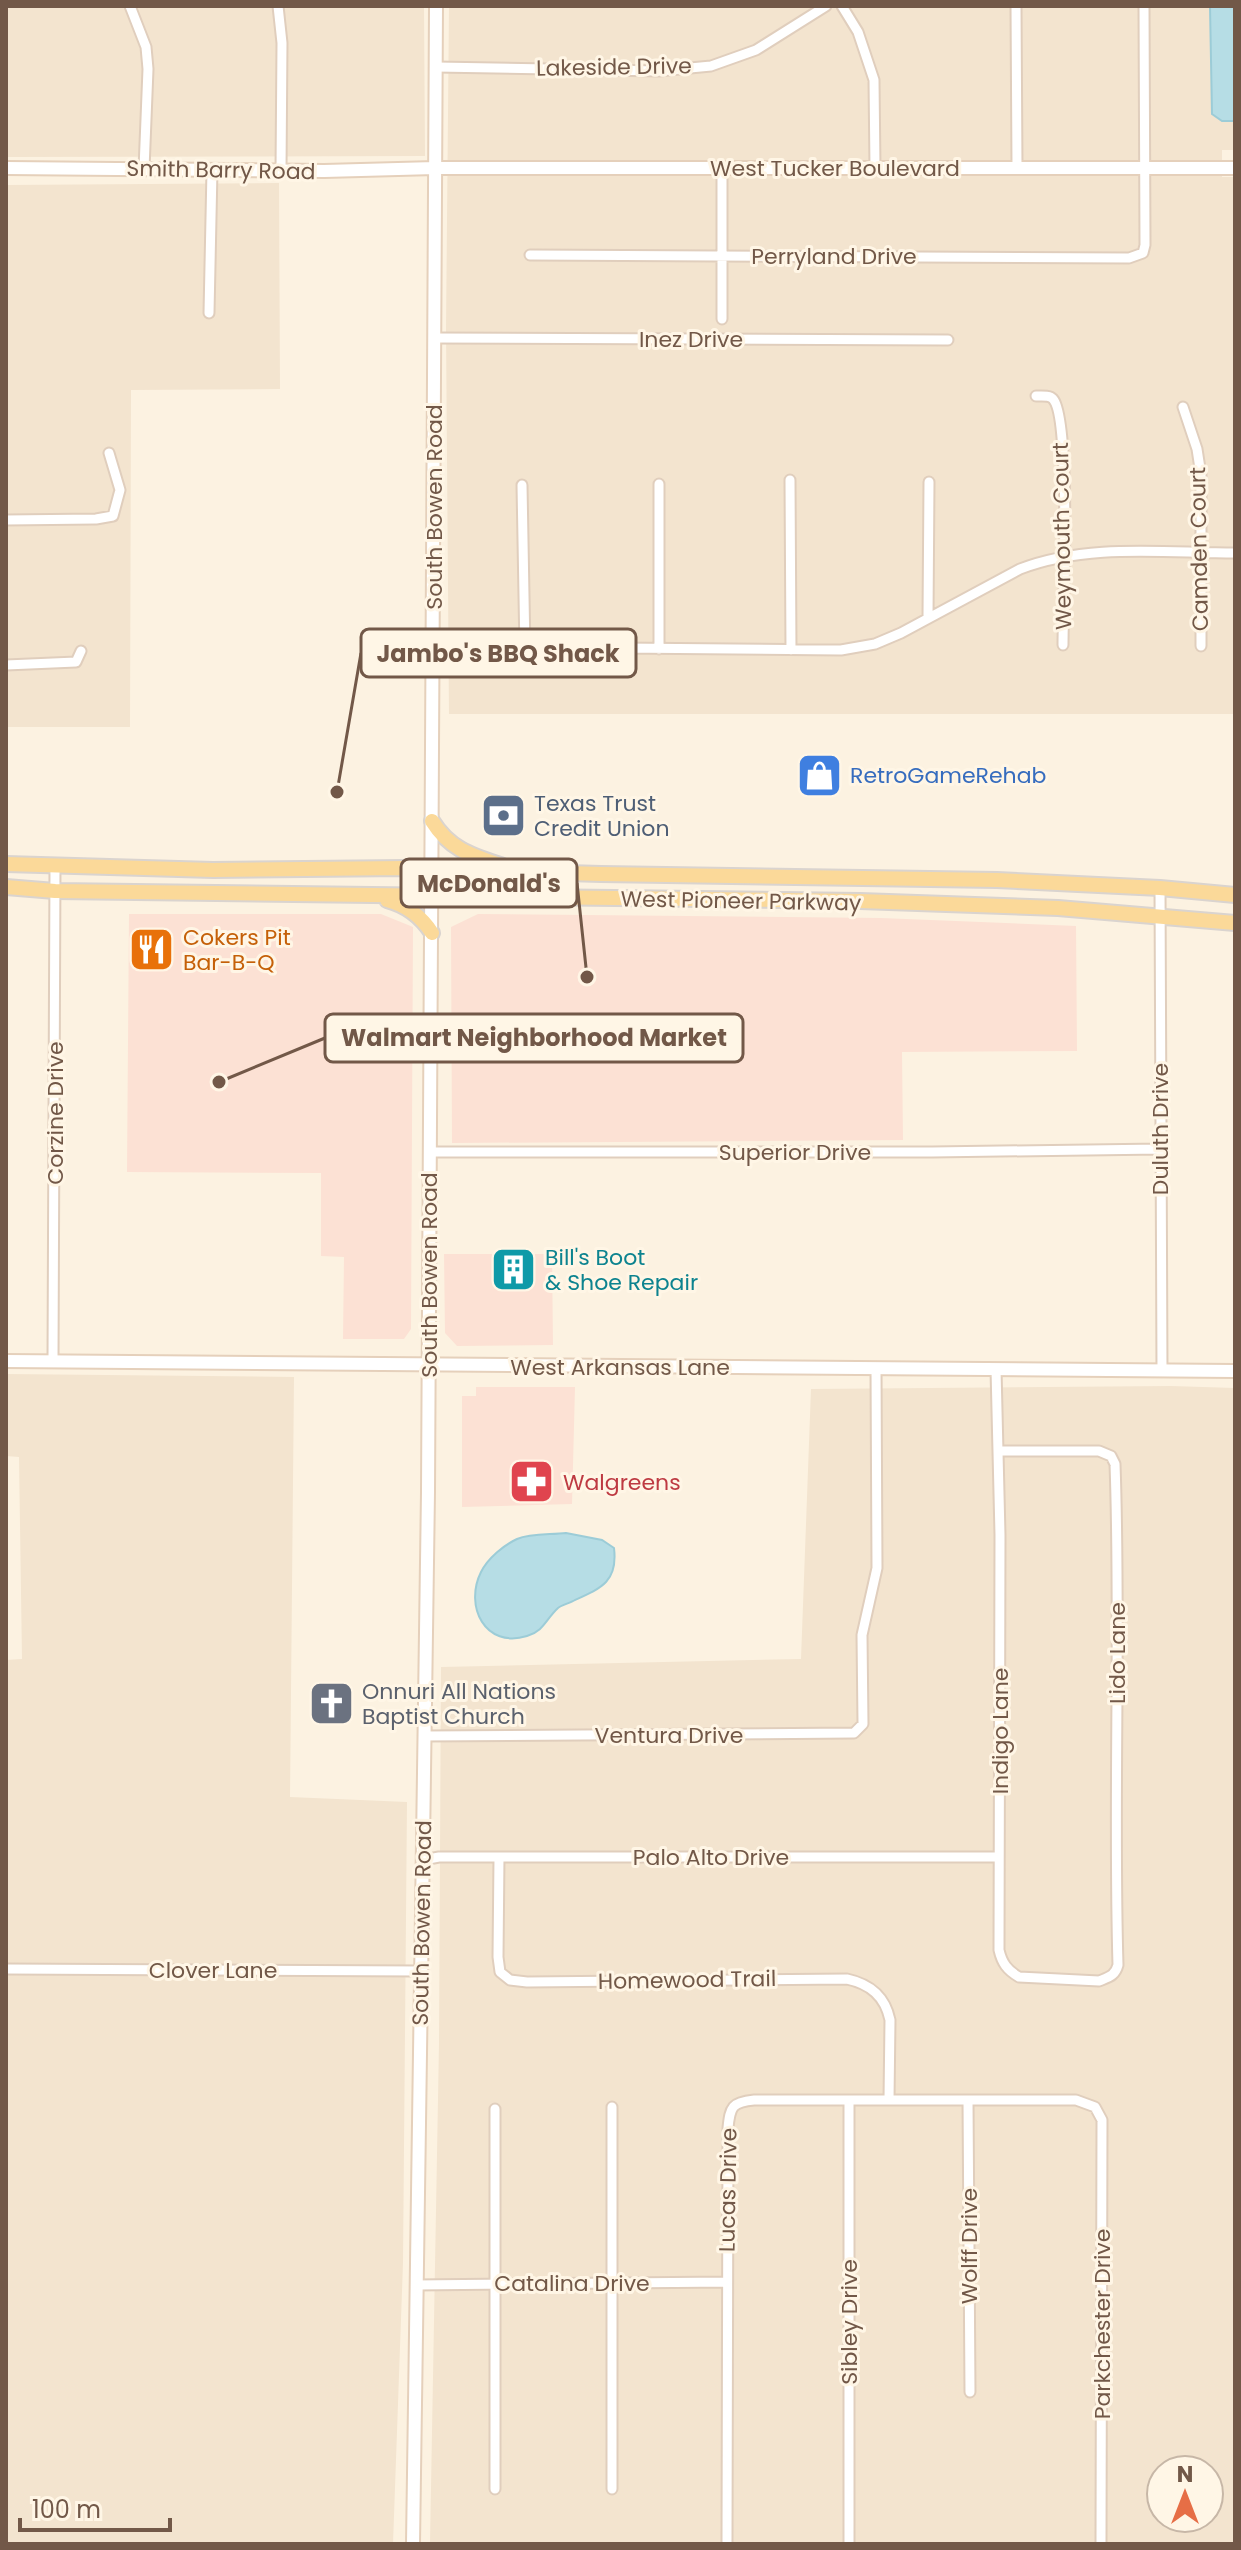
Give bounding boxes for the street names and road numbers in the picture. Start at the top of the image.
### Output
street label: Lakeside Drive [536,50,692,84]
street label: Smith Barry Road [126,153,316,187]
street label: West Tucker Boulevard [710,153,960,184]
street label: Perryland Drive [751,241,917,272]
street label: Inez Drive [639,324,743,355]
street label: South Bowen Road [419,404,450,610]
street label: Weymouth Court [1045,442,1079,630]
street label: Camden Court [1182,467,1216,631]
street label: West Pioneer Parkway [620,883,862,919]
street label: Corzine Drive [40,1041,71,1185]
street label: Duluth Drive [1145,1063,1176,1195]
street label: Superior Drive [719,1137,871,1168]
street label: South Bowen Road [414,1172,445,1378]
street label: West Arkansas Lane [510,1352,730,1383]
street label: Lido Lane [1102,1602,1133,1704]
street label: Indigo Lane [985,1668,1016,1794]
street label: Ventura Drive [595,1720,743,1751]
street label: South Bowen Road [405,1820,439,2026]
street label: Palo Alto Drive [633,1842,789,1873]
street label: Clover Lane [149,1955,277,1986]
street label: Homewood Trail [598,1963,776,1997]
street label: Lucas Drive [711,2128,745,2252]
street label: Wolff Drive [954,2188,985,2304]
street label: Parkchester Drive [1087,2229,1118,2419]
street label: Sibley Drive [834,2259,865,2385]
street label: Catalina Drive [494,2268,650,2299]

